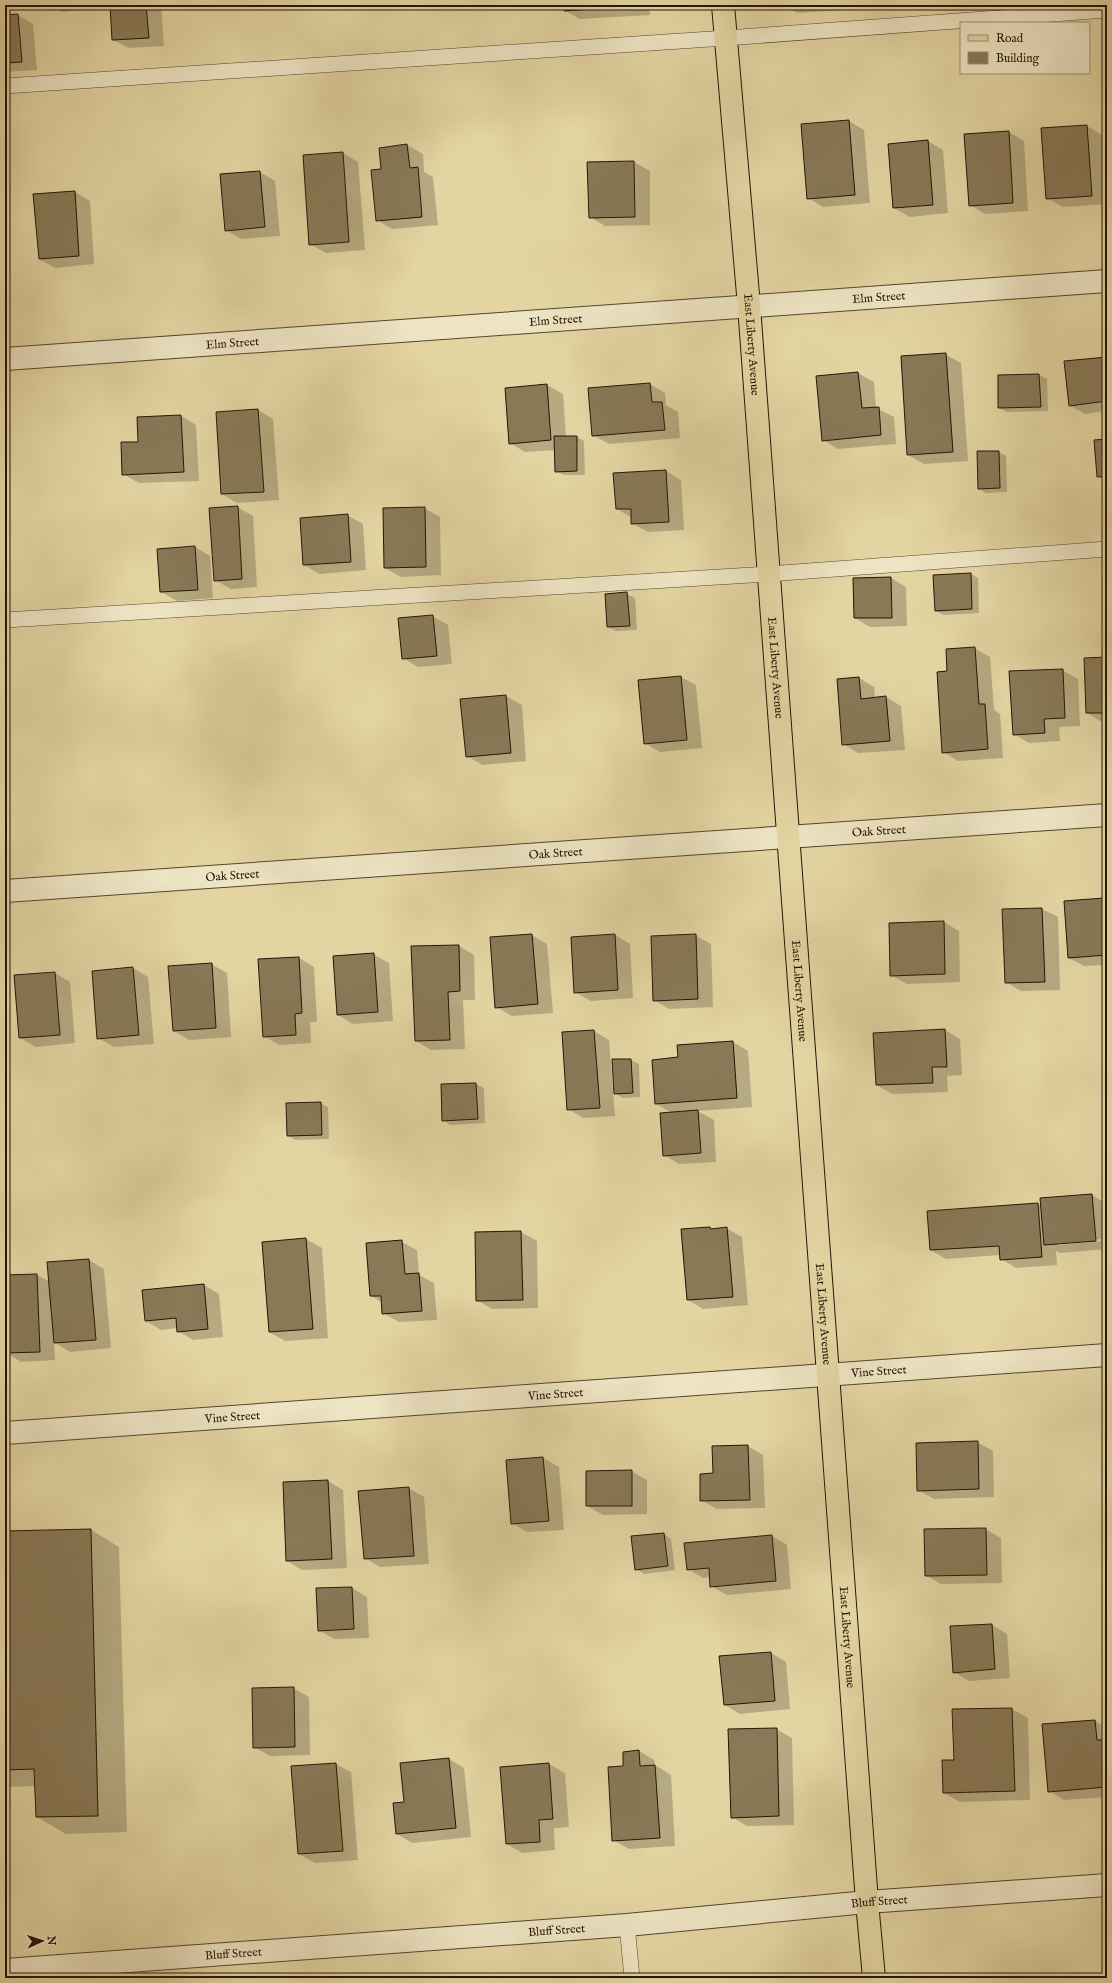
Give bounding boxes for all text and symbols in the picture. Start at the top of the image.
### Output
legend [960,22,1090,74]
text: Road [996,31,1024,46]
text: Building [996,51,1040,66]
street label: Elm Street [852,288,906,307]
street label: East Liberty Avenue [740,293,763,397]
street label: Elm Street [529,311,583,330]
street label: Elm Street [205,334,260,353]
street label: East Liberty Avenue [764,617,787,720]
street label: Oak Street [851,822,906,841]
street label: Oak Street [528,844,583,863]
street label: Oak Street [205,866,260,885]
street label: East Liberty Avenue [788,940,810,1043]
street label: East Liberty Avenue [812,1263,834,1366]
street label: Vine Street [850,1362,907,1381]
street label: Vine Street [526,1385,584,1404]
street label: Vine Street [203,1408,261,1427]
street label: East Liberty Avenue [836,1586,858,1689]
street label: Bluff Street [850,1892,908,1912]
north arrow [22,1921,62,1961]
street label: Bluff Street [528,1921,586,1940]
text: N [44,1934,58,1946]
street label: Bluff Street [204,1944,262,1964]

